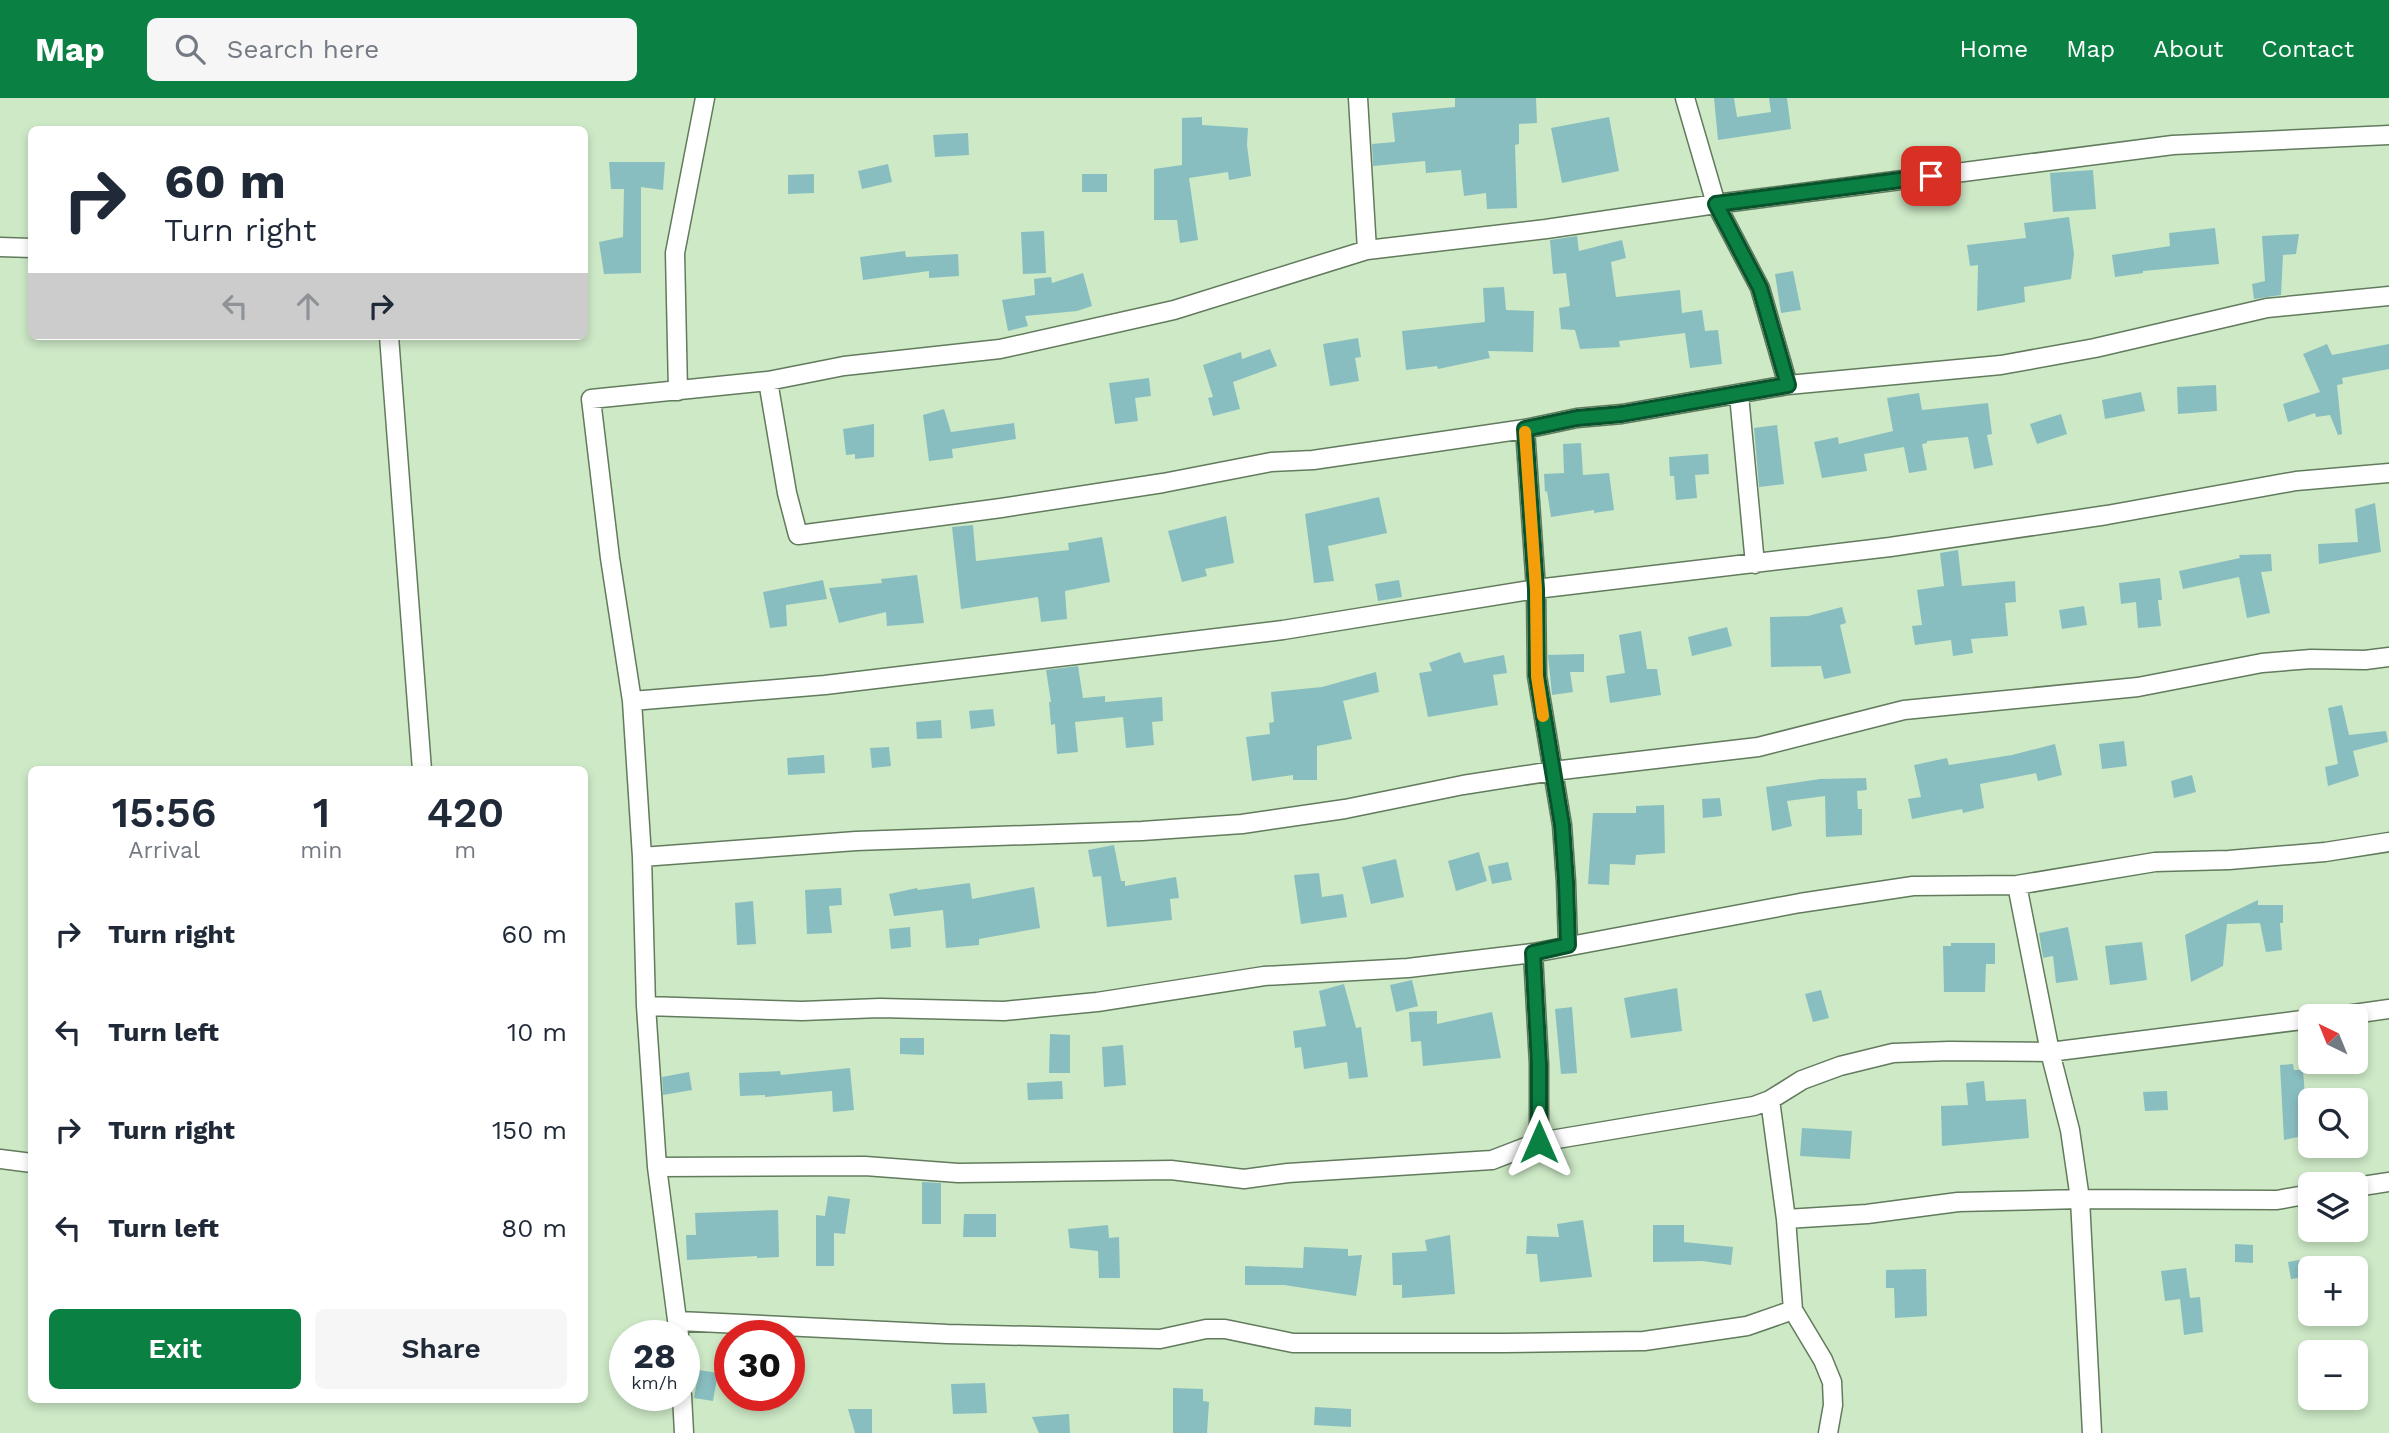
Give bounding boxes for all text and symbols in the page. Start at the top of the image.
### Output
search box [147,18,637,81]
text: Map [35,30,105,69]
icon: search [171,30,209,68]
text: Search here [227,34,379,64]
text: Home [1960,35,2028,63]
text: Map [2066,35,2115,63]
text: About [2153,35,2223,63]
text: Contact [2261,35,2354,63]
pin [1901,146,1961,206]
text: 60 m [164,152,286,210]
icon: right [49,154,140,245]
icon: arrive [1912,157,1950,195]
text: Turn right [164,211,316,249]
icon: left [216,287,254,325]
icon: ahead [289,287,327,325]
icon: right [362,287,400,325]
text: 15:56 [112,788,217,837]
text: 1 [313,788,330,837]
text: 420 [426,788,504,837]
text: Arrival [128,837,200,864]
text: min [300,837,343,864]
text: m [454,837,476,864]
icon: right [49,915,87,953]
text: Turn right [108,919,235,949]
text: 60 m [501,919,567,949]
north arrow [2298,1004,2368,1074]
map controls [2298,1004,2368,1410]
icon: left [49,1013,87,1051]
text: Turn left [108,1017,219,1047]
text: 10 m [507,1017,567,1047]
button: search [2298,1088,2368,1158]
position arrow [1502,1105,1576,1179]
icon: right [49,1111,87,1149]
text: Turn right [108,1115,235,1145]
text: 150 m [492,1115,567,1145]
button: layers [2298,1172,2368,1242]
icon: left [49,1209,87,1247]
text: Turn left [108,1213,219,1243]
text: 80 m [501,1213,567,1243]
button: + [2298,1256,2368,1326]
button: Exit [49,1309,301,1389]
button: Share [315,1309,567,1389]
speed limit sign: 30 [714,1320,805,1411]
text: 28 [633,1335,676,1377]
button: − [2298,1340,2368,1410]
text: km/h [631,1372,678,1393]

